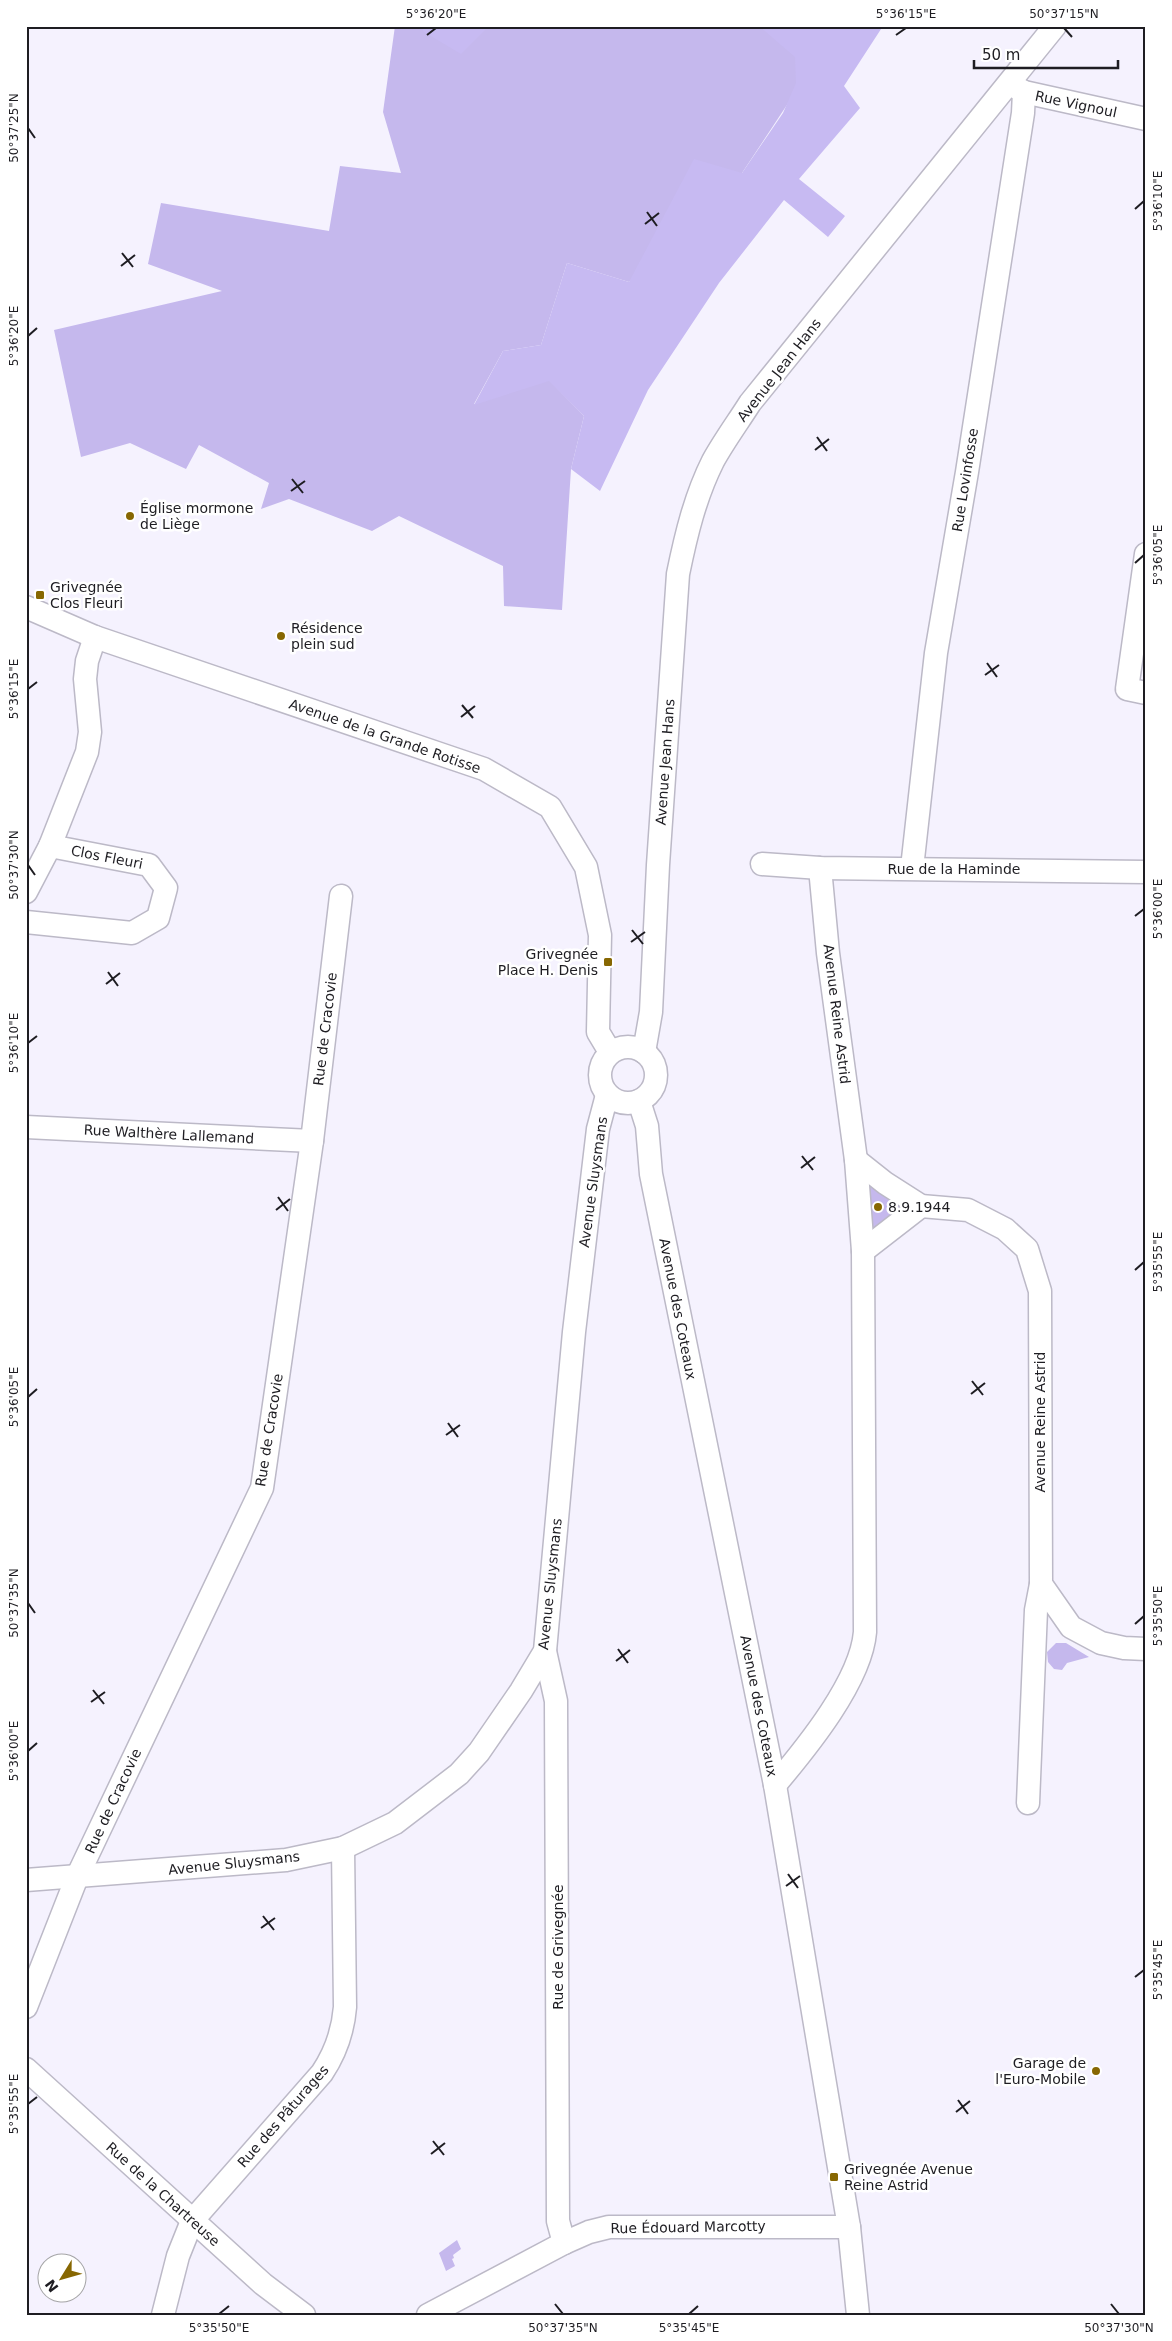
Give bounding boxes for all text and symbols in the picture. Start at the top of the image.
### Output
text: 5°36'20"E [406,7,466,21]
text: 5°36'15"E [876,7,936,21]
text: 50°37'15"N [1029,7,1099,21]
scale bar [974,38,1118,70]
text: 50 m [982,46,1020,64]
street label: Rue Vignoul [1034,88,1118,120]
text: 50°37'25"N [7,93,21,163]
text: 5°36'10"E [1151,171,1165,231]
text: 5°36'20"E [7,306,21,366]
street label: Avenue Jean Hans [734,315,824,425]
street label: Rue Lovinfosse [949,427,981,533]
place label: Église mormone de Liège [140,500,253,532]
marker: Église mormone de Liège [124,510,136,522]
text: 5°36'05"E [1151,525,1165,585]
place label: Grivegnée Clos Fleuri [50,579,123,611]
marker: Grivegnée Clos Fleuri [34,589,46,601]
place label: Résidence plein sud [291,620,363,652]
marker: Résidence plein sud [275,630,287,642]
text: 5°36'15"E [7,659,21,719]
street label: Avenue de la Grande Rotisse [287,696,483,776]
street label: Avenue Jean Hans [653,698,677,826]
text: 50°37'30"N [7,830,21,900]
street label: Clos Fleuri [70,842,144,872]
street label: Rue de la Haminde [888,861,1020,877]
text: 5°36'00"E [1151,879,1165,939]
street label: Avenue Reine Astrid [820,943,854,1085]
place label: Grivegnée Place H. Denis [498,946,598,978]
marker: Grivegnée Place H. Denis [602,956,614,968]
street label: Rue de Cracovie [310,971,340,1087]
text: 5°36'10"E [7,1013,21,1073]
street label: Avenue Sluysmans [576,1115,610,1249]
street label: Rue Walthère Lallemand [83,1122,255,1146]
place label: 8.9.1944 [888,1199,950,1215]
marker: 8.9.1944 [872,1201,884,1213]
text: 5°35'55"E [1151,1232,1165,1292]
street label: Avenue des Coteaux [656,1237,700,1381]
street label: Avenue Reine Astrid [1032,1352,1048,1492]
text: 5°36'05"E [7,1367,21,1427]
street label: Rue de Cracovie [252,1372,286,1488]
street label: Avenue Sluysmans [535,1517,565,1651]
text: 50°37'35"N [7,1568,21,1638]
text: 5°35'50"E [1151,1586,1165,1646]
street label: Avenue des Coteaux [737,1634,781,1778]
text: 5°36'00"E [7,1721,21,1781]
street label: Rue de Cracovie [82,1746,144,1856]
street label: Avenue Sluysmans [167,1848,301,1878]
street label: Rue de Grivegnée [550,1884,566,2010]
text: 5°35'45"E [1151,1940,1165,2000]
place label: Garage de l'Euro-Mobile [995,2055,1086,2087]
street label: Rue des Pâturages [234,2062,332,2170]
marker: Garage de l'Euro-Mobile [1090,2065,1102,2077]
text: 5°35'55"E [7,2074,21,2134]
street label: Rue de la Chartreuse [103,2139,223,2249]
place label: Grivegnée Avenue Reine Astrid [844,2161,973,2193]
marker: Grivegnée Avenue Reine Astrid [828,2171,840,2183]
street label: Rue Édouard Marcotty [610,2218,766,2236]
north arrow [38,2254,88,2304]
text: N [42,2276,62,2295]
text: 5°35'50"E [189,2321,249,2335]
text: 50°37'35"N [528,2321,598,2335]
text: 5°35'45"E [659,2321,719,2335]
text: 50°37'30"N [1084,2321,1154,2335]

